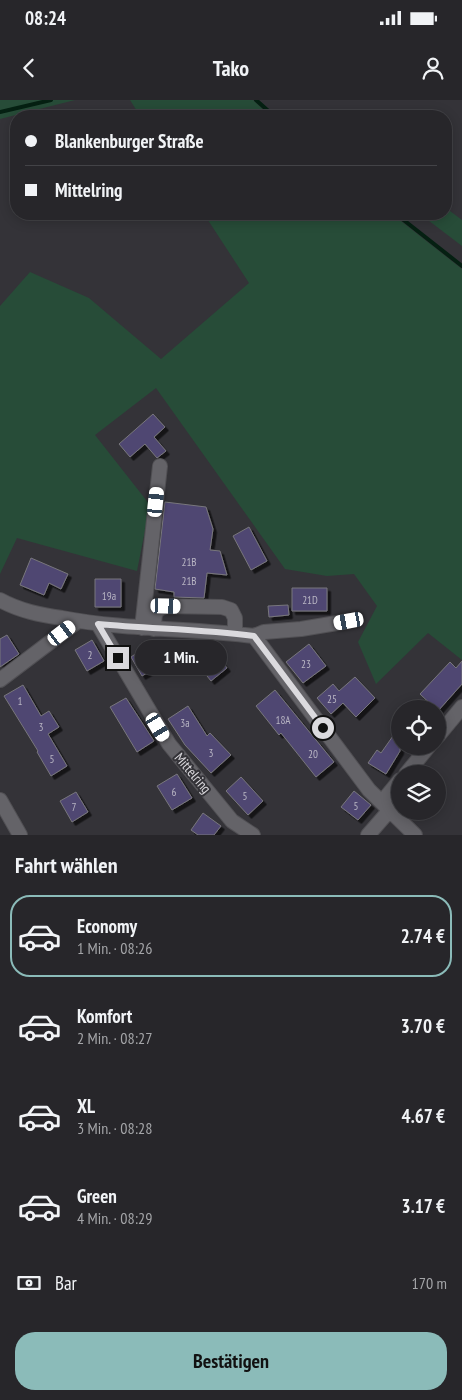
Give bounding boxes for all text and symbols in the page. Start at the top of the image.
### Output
text: 08:24 [25,6,66,30]
icon: back [15,54,43,82]
text: Tako [213,54,249,82]
icon: person [419,54,447,82]
text: Blankenburger Straße [55,129,204,153]
text: Mittelring [55,178,122,202]
car [146,486,165,518]
house number: 21B [181,555,197,569]
house number: 21B [181,574,197,588]
house number: 19a [102,589,116,603]
house number: 21D [302,593,318,607]
car [150,598,181,614]
car [332,611,365,631]
car [45,618,78,648]
callout: 1 Min. [136,640,228,676]
route end [107,647,129,669]
text: 1 Min. [163,647,199,667]
house number: 2 [88,648,93,662]
house number: 23 [301,657,311,671]
house number: 25 [327,692,337,706]
house number: 1 [18,694,23,708]
map controls [391,700,446,820]
button: locate [391,700,446,755]
car [143,710,172,744]
house number: 18A [275,713,291,727]
house number: 3a [180,716,190,730]
route start [312,717,334,739]
house number: 3 [39,720,44,734]
house number: 3 [209,746,214,760]
house number: 20 [308,747,318,761]
street label: Mittelring [171,749,215,797]
house number: 5 [50,752,55,766]
button: layers [391,765,446,820]
house number: 6 [172,785,177,799]
house number: 5 [243,789,248,803]
house number: 5 [354,799,359,813]
house number: 7 [72,800,77,814]
text: Fahrt wählen [15,851,118,879]
icon: car [17,914,62,959]
text: Economy [77,914,137,938]
text: 2.74 € [401,924,445,948]
text: 1 Min. · 08:26 [77,938,152,958]
icon: car [17,1004,62,1049]
text: Komfort [77,1004,132,1028]
text: 3.70 € [401,1014,445,1038]
text: 2 Min. · 08:27 [77,1028,152,1048]
icon: car [17,1094,62,1139]
text: XL [77,1094,95,1118]
text: 4.67 € [402,1104,445,1128]
text: 3 Min. · 08:28 [77,1118,152,1138]
icon: car [17,1184,62,1229]
text: Green [77,1184,117,1208]
text: 3.17 € [402,1194,445,1218]
text: 4 Min. · 08:29 [77,1208,152,1228]
icon: cash [15,1269,43,1297]
text: Bar [55,1271,77,1295]
text: 170 m [412,1273,447,1293]
button: Bestätigen [15,1332,447,1390]

